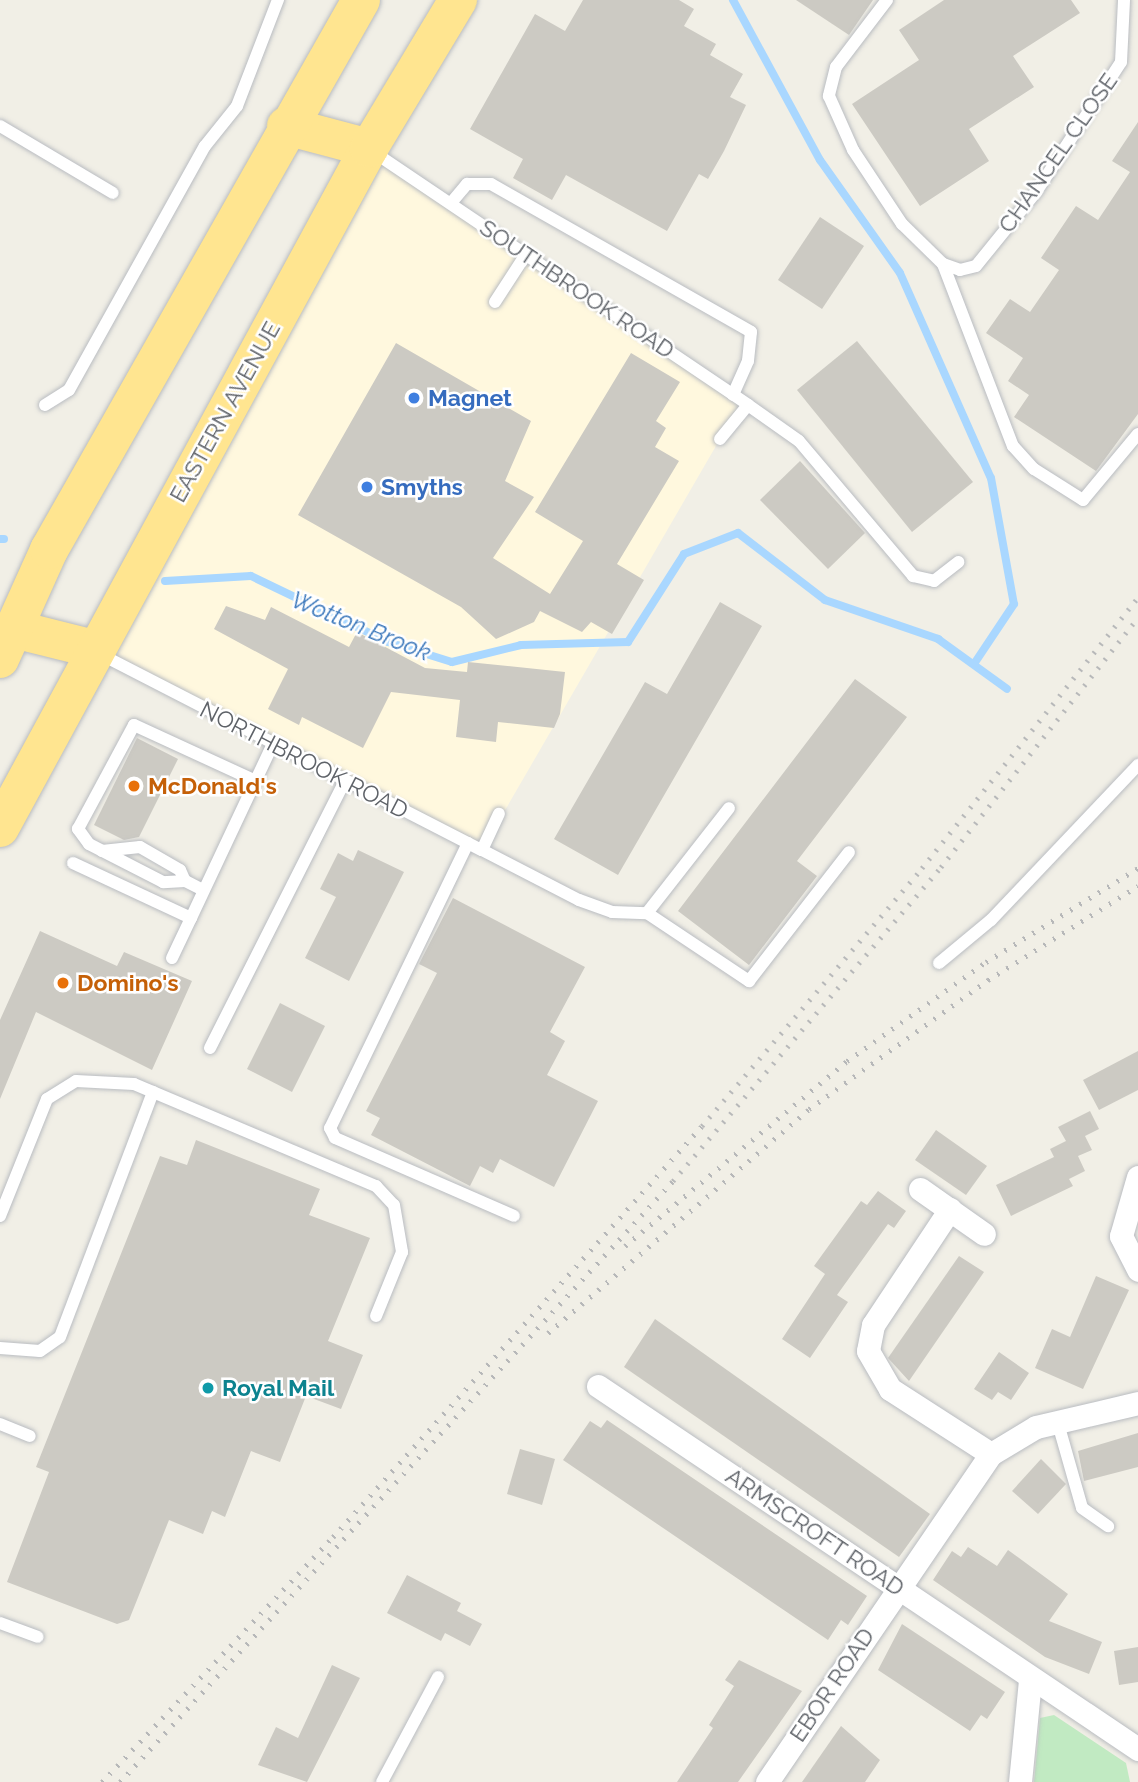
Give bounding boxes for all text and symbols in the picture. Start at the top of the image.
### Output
street label: CHANCEL CLOSE [993,68,1123,238]
street label: SOUTHBROOK ROAD [474,214,680,364]
street label: EASTERN AVENUE [164,317,286,507]
place label: Magnet [428,384,512,412]
marker: Magnet [406,390,422,406]
place label: Smyths [381,473,463,501]
marker: Smyths [359,479,375,495]
water label: Wotton Brook [287,585,435,667]
street label: NORTHBROOK ROAD [195,695,413,825]
place label: McDonald's [148,772,277,800]
marker: McDonald's [126,778,142,794]
place label: Domino's [77,969,179,997]
marker: Domino's [55,975,71,991]
place label: Royal Mail [222,1374,335,1402]
marker: Royal Mail [200,1380,216,1396]
street label: ARMSCROFT ROAD [720,1462,910,1602]
street label: EBOR ROAD [784,1623,880,1747]

